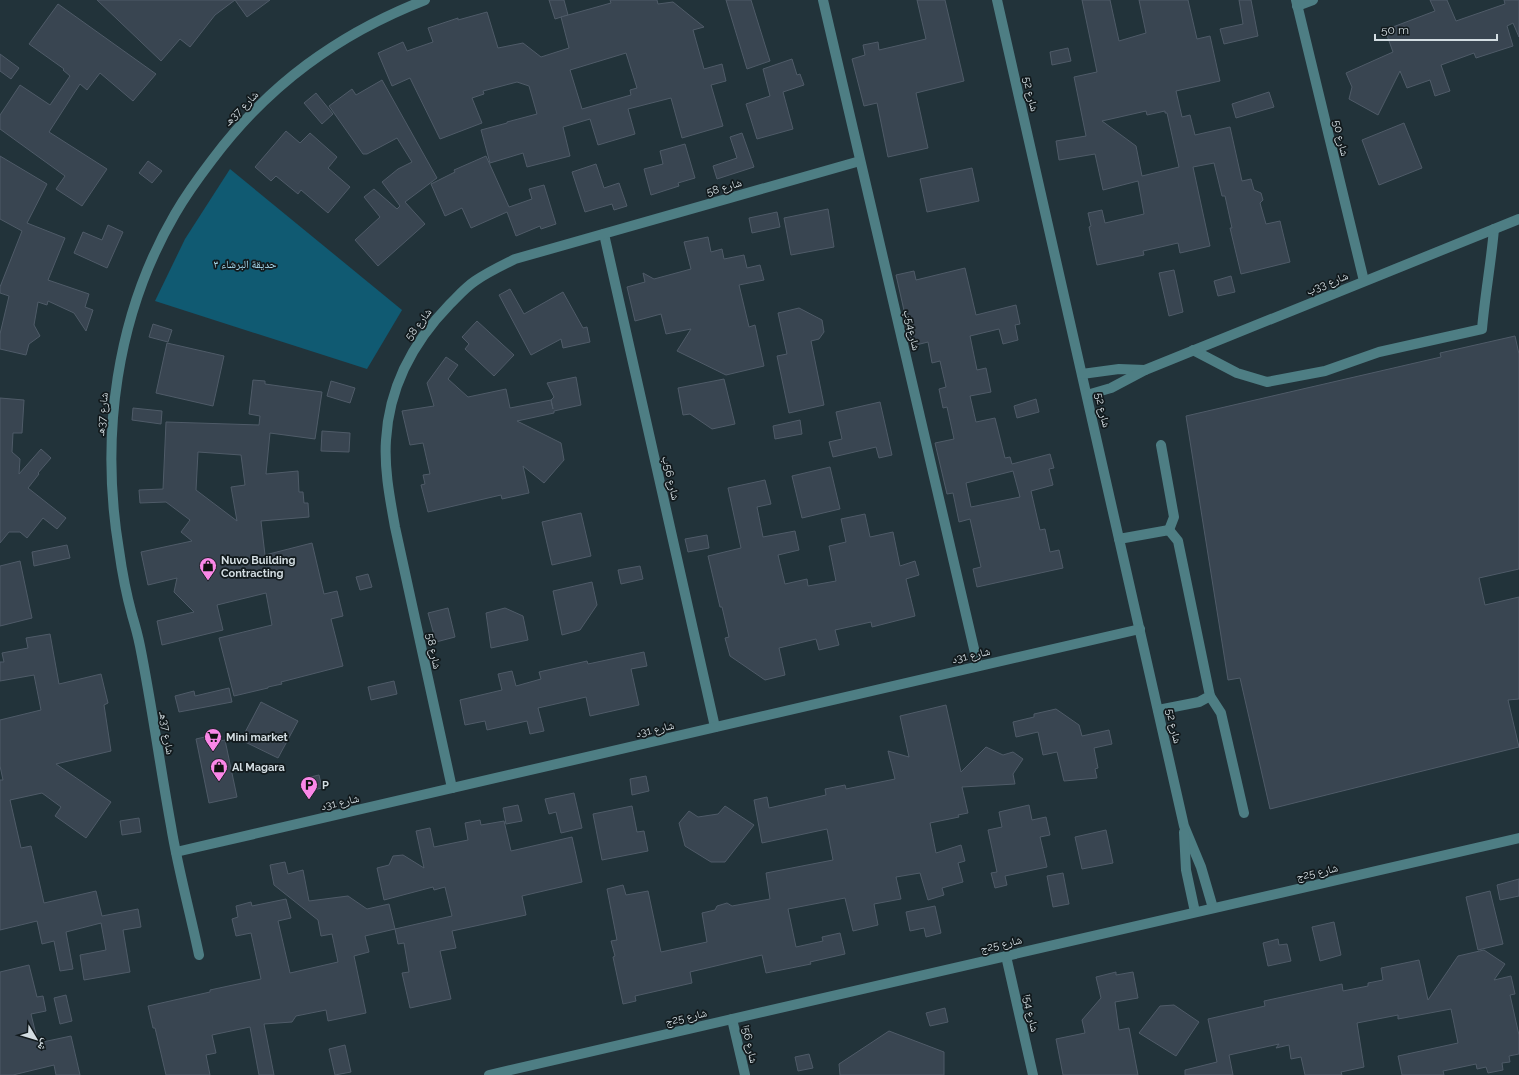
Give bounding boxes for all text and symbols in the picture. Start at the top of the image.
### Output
scale bar [1375,16,1497,42]
text: 50 m [1381,23,1409,37]
street label: شارع 52 [1020,75,1041,113]
street label: شارع 37هـ [221,88,261,129]
street label: شارع 50 [1330,119,1351,157]
street label: شارع 58 [705,176,743,199]
park label: حديقة البرشاء ٣ [213,258,277,271]
street label: شارع 33ب [1304,269,1350,298]
street label: شارع 58 [402,306,434,343]
street label: شارع54ب [901,308,923,352]
street label: شارع 52 [1092,391,1113,429]
street label: شارع 37هـ [94,392,111,437]
street label: شارع 56ب [659,455,682,501]
place label: Nuvo Building Contracting [221,554,295,580]
shop icon: Nuvo Building Contracting [198,556,218,581]
street label: شارع 58 [423,632,444,670]
street label: شارع 31د [951,645,992,666]
street label: شارع 52 [1163,707,1184,745]
street label: شارع 37هـ [156,710,177,756]
street label: شارع 31د [635,719,676,740]
supermarket icon: Mini market [203,727,223,752]
place label: Mini market [226,731,289,744]
shop icon: Al Magara [209,757,229,782]
place label: Al Magara [232,761,285,774]
parking icon: P [299,775,319,800]
place label: P [322,779,329,792]
street label: شارع 31د [320,792,361,813]
street label: شارع 25ج [1295,861,1339,884]
street label: شارع 25ج [979,933,1023,956]
street label: شارع 54ا [1020,993,1041,1033]
street label: شارع 25ج [664,1006,708,1029]
north arrow [16,1019,56,1059]
street label: شارع 56ا [739,1024,760,1065]
text: ش [34,1036,52,1054]

